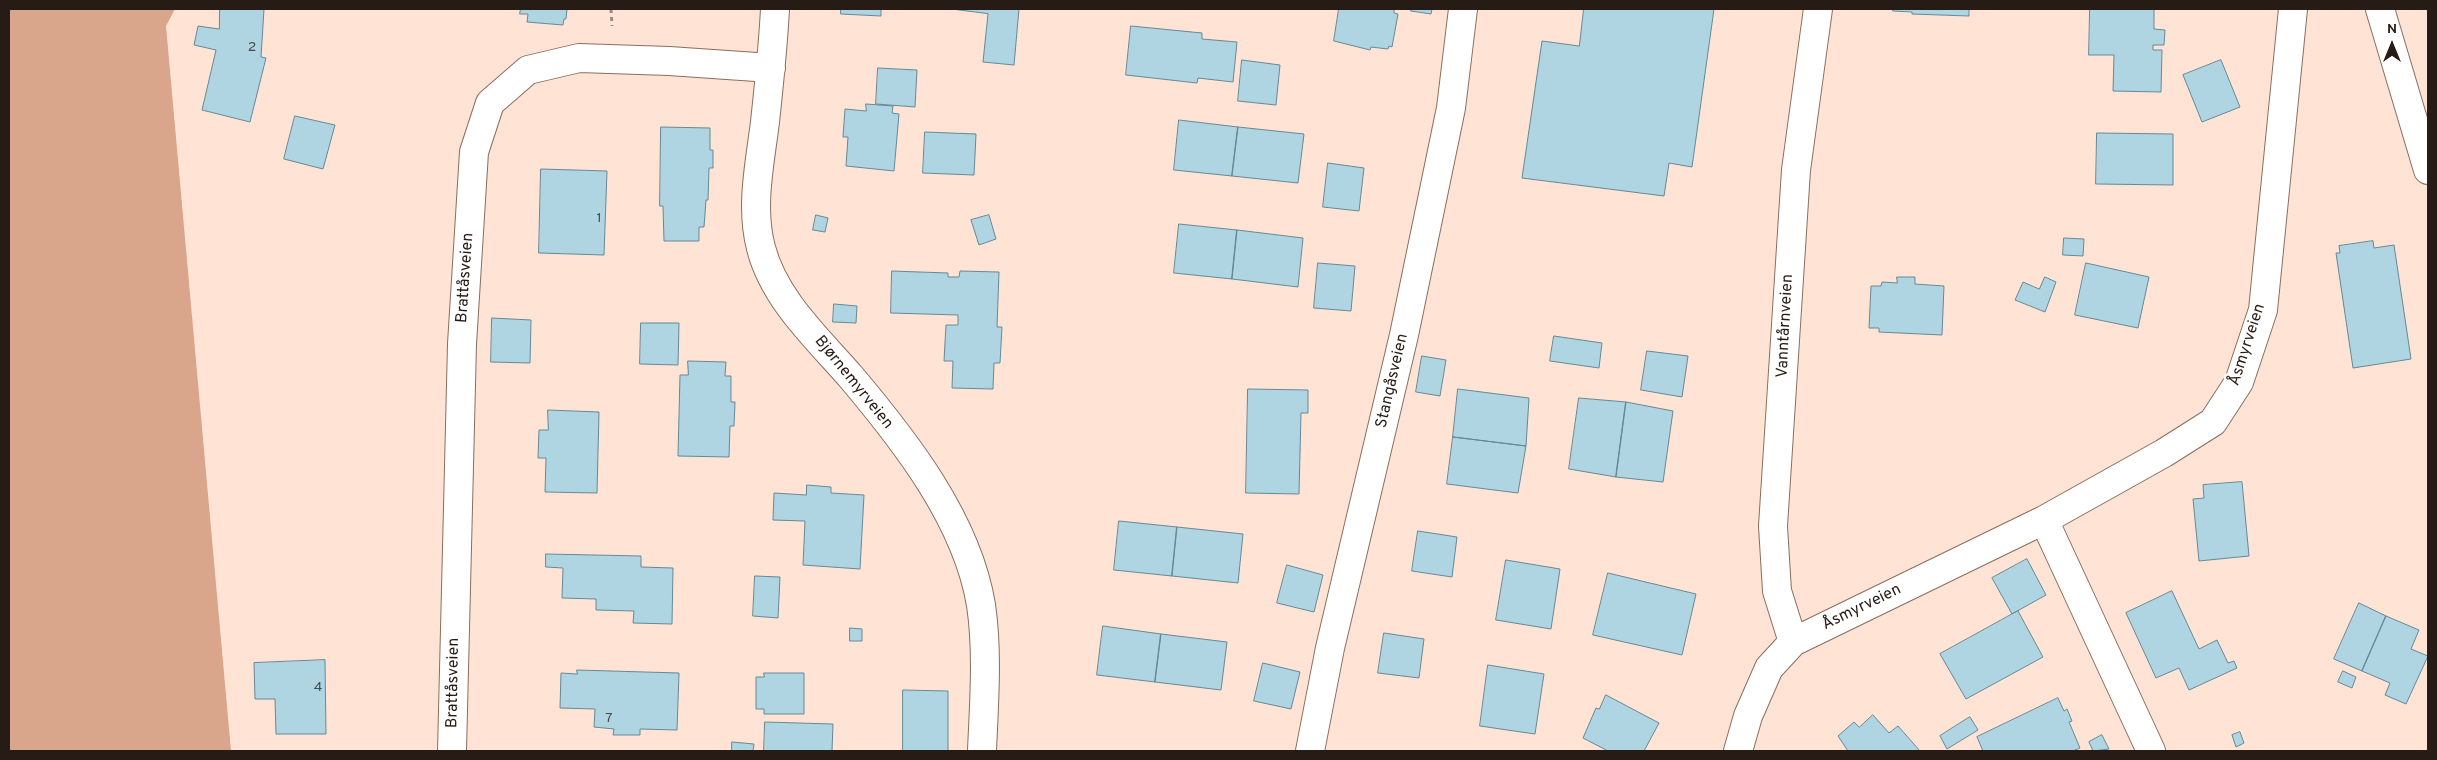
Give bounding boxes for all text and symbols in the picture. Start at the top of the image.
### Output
north arrow [2367,20,2417,70]
text: N [2387,21,2397,38]
house number: 2 [248,40,256,56]
house number: 1 [596,211,602,227]
street label: Brattåsveien [453,232,479,324]
street label: Vanntårnveien [1774,274,1798,378]
street label: Åsmyrveien [2226,301,2270,389]
street label: Bjørnemyrveien [809,332,897,434]
street label: Stangåsveien [1373,332,1413,430]
street label: Åsmyrveien [1819,581,1905,635]
street label: Brattåsveien [444,638,464,728]
house number: 4 [314,680,322,696]
house number: 7 [605,711,613,727]

